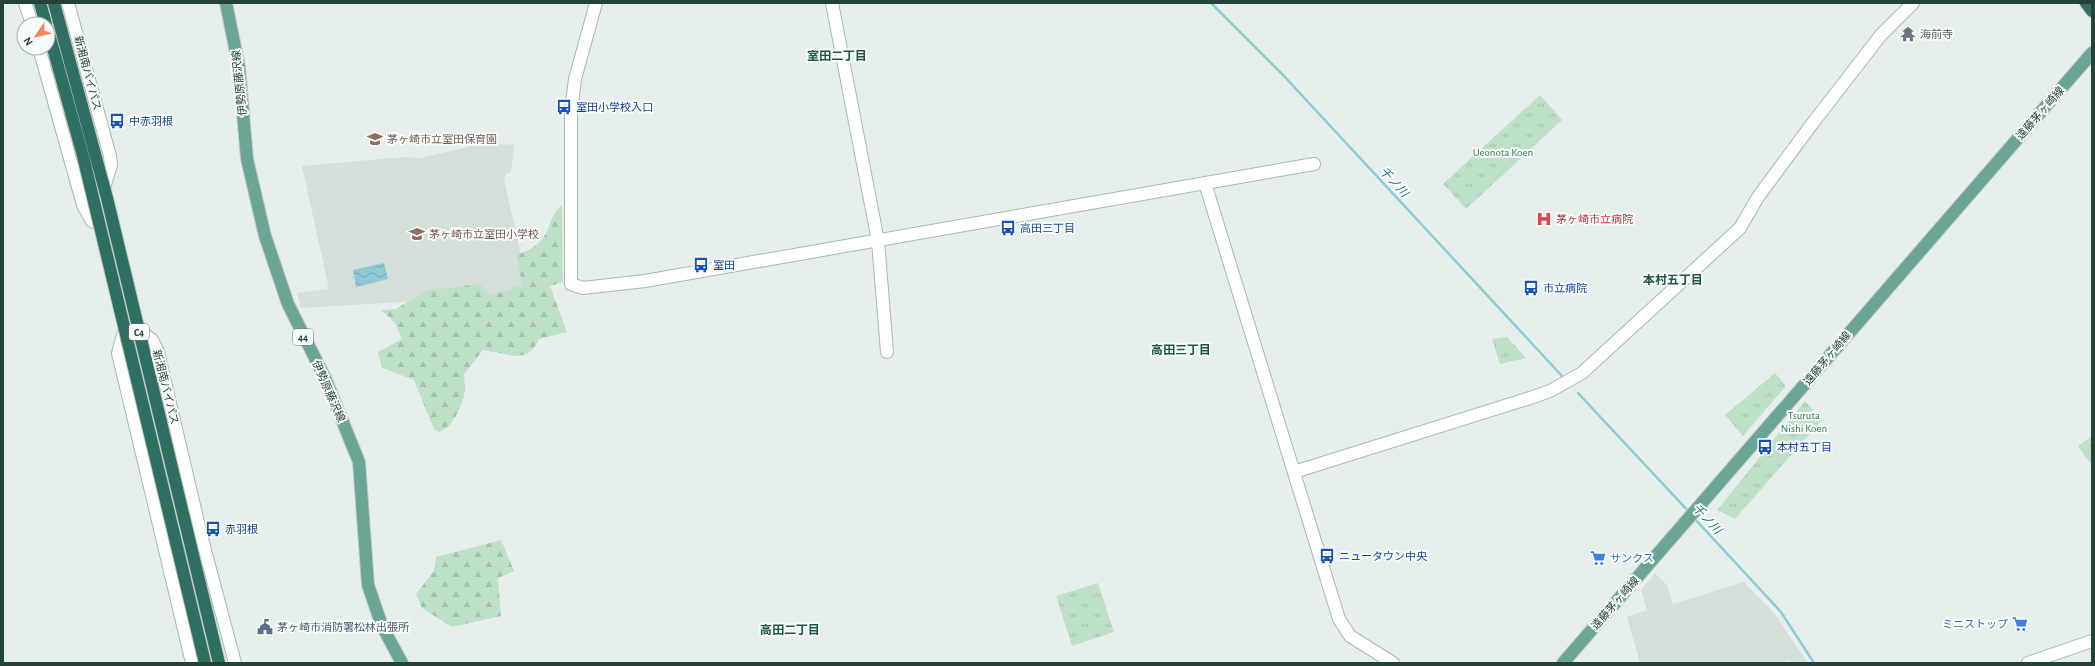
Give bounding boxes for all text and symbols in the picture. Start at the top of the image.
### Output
north arrow [16,16,56,56]
temple icon: 海前寺 [1899,25,1917,43]
place label: 海前寺 [1920,28,1953,40]
street label: 新湘南バイパス [72,34,104,112]
text: N [21,35,35,48]
street label: 伊勢原藤沢線 [230,50,248,116]
district label: 室田二丁目 [807,50,867,62]
street label: 遠藤茅ヶ崎線 [2014,84,2066,142]
bus stop icon: 室田小学校入口 [555,98,573,116]
place label: 室田小学校入口 [576,101,653,113]
bus stop icon: 中赤羽根 [108,112,126,130]
place label: 中赤羽根 [129,116,173,127]
school or university icon: 茅ヶ崎市立室田保育園 [366,130,384,148]
place label: 茅ヶ崎市立室田保育園 [387,133,497,145]
park label: Ueonota Koen [1473,147,1533,158]
water label: 千ノ川 [1377,165,1412,201]
hospital icon: 茅ヶ崎市立病院 [1535,210,1553,228]
place label: 茅ヶ崎市立病院 [1556,213,1633,225]
bus stop icon: 高田三丁目 [999,219,1017,237]
place label: 高田三丁目 [1020,223,1075,234]
school or university icon: 茅ヶ崎市立室田小学校 [408,225,426,243]
place label: 茅ヶ崎市立室田小学校 [429,228,539,240]
bus stop icon: 室田 [692,256,710,274]
place label: 室田 [713,260,735,271]
district label: 本村五丁目 [1643,273,1703,286]
bus stop icon: 市立病院 [1522,279,1540,297]
place label: 市立病院 [1543,282,1587,294]
road number: C4 [129,324,149,340]
road number: 44 [293,329,313,345]
street label: 遠藤茅ヶ崎線 [1801,329,1853,387]
district label: 高田三丁目 [1151,344,1211,356]
street label: 新湘南バイパス [151,348,181,426]
street label: 伊勢原藤沢線 [310,358,348,424]
park label: Tsuruta Nishi Koen [1781,410,1827,434]
bus stop icon: 本村五丁目 [1756,438,1774,456]
place label: 本村五丁目 [1777,442,1832,453]
water label: 千ノ川 [1690,502,1725,538]
bus stop icon: 赤羽根 [204,520,222,538]
place label: 赤羽根 [225,524,258,535]
bus stop icon: ニュータウン中央 [1318,547,1336,565]
supermarket icon: サンクス [1589,549,1607,567]
place label: ニュータウン中央 [1339,551,1428,562]
place label: サンクス [1610,553,1654,564]
street label: 遠藤茅ヶ崎線 [1589,574,1641,632]
supermarket icon: ミニストップ [2011,615,2029,633]
public building icon: 茅ヶ崎市消防署松林出張所 [256,618,274,636]
place label: ミニストップ [1942,619,2008,630]
place label: 茅ヶ崎市消防署松林出張所 [277,621,410,633]
district label: 高田二丁目 [760,624,820,636]

